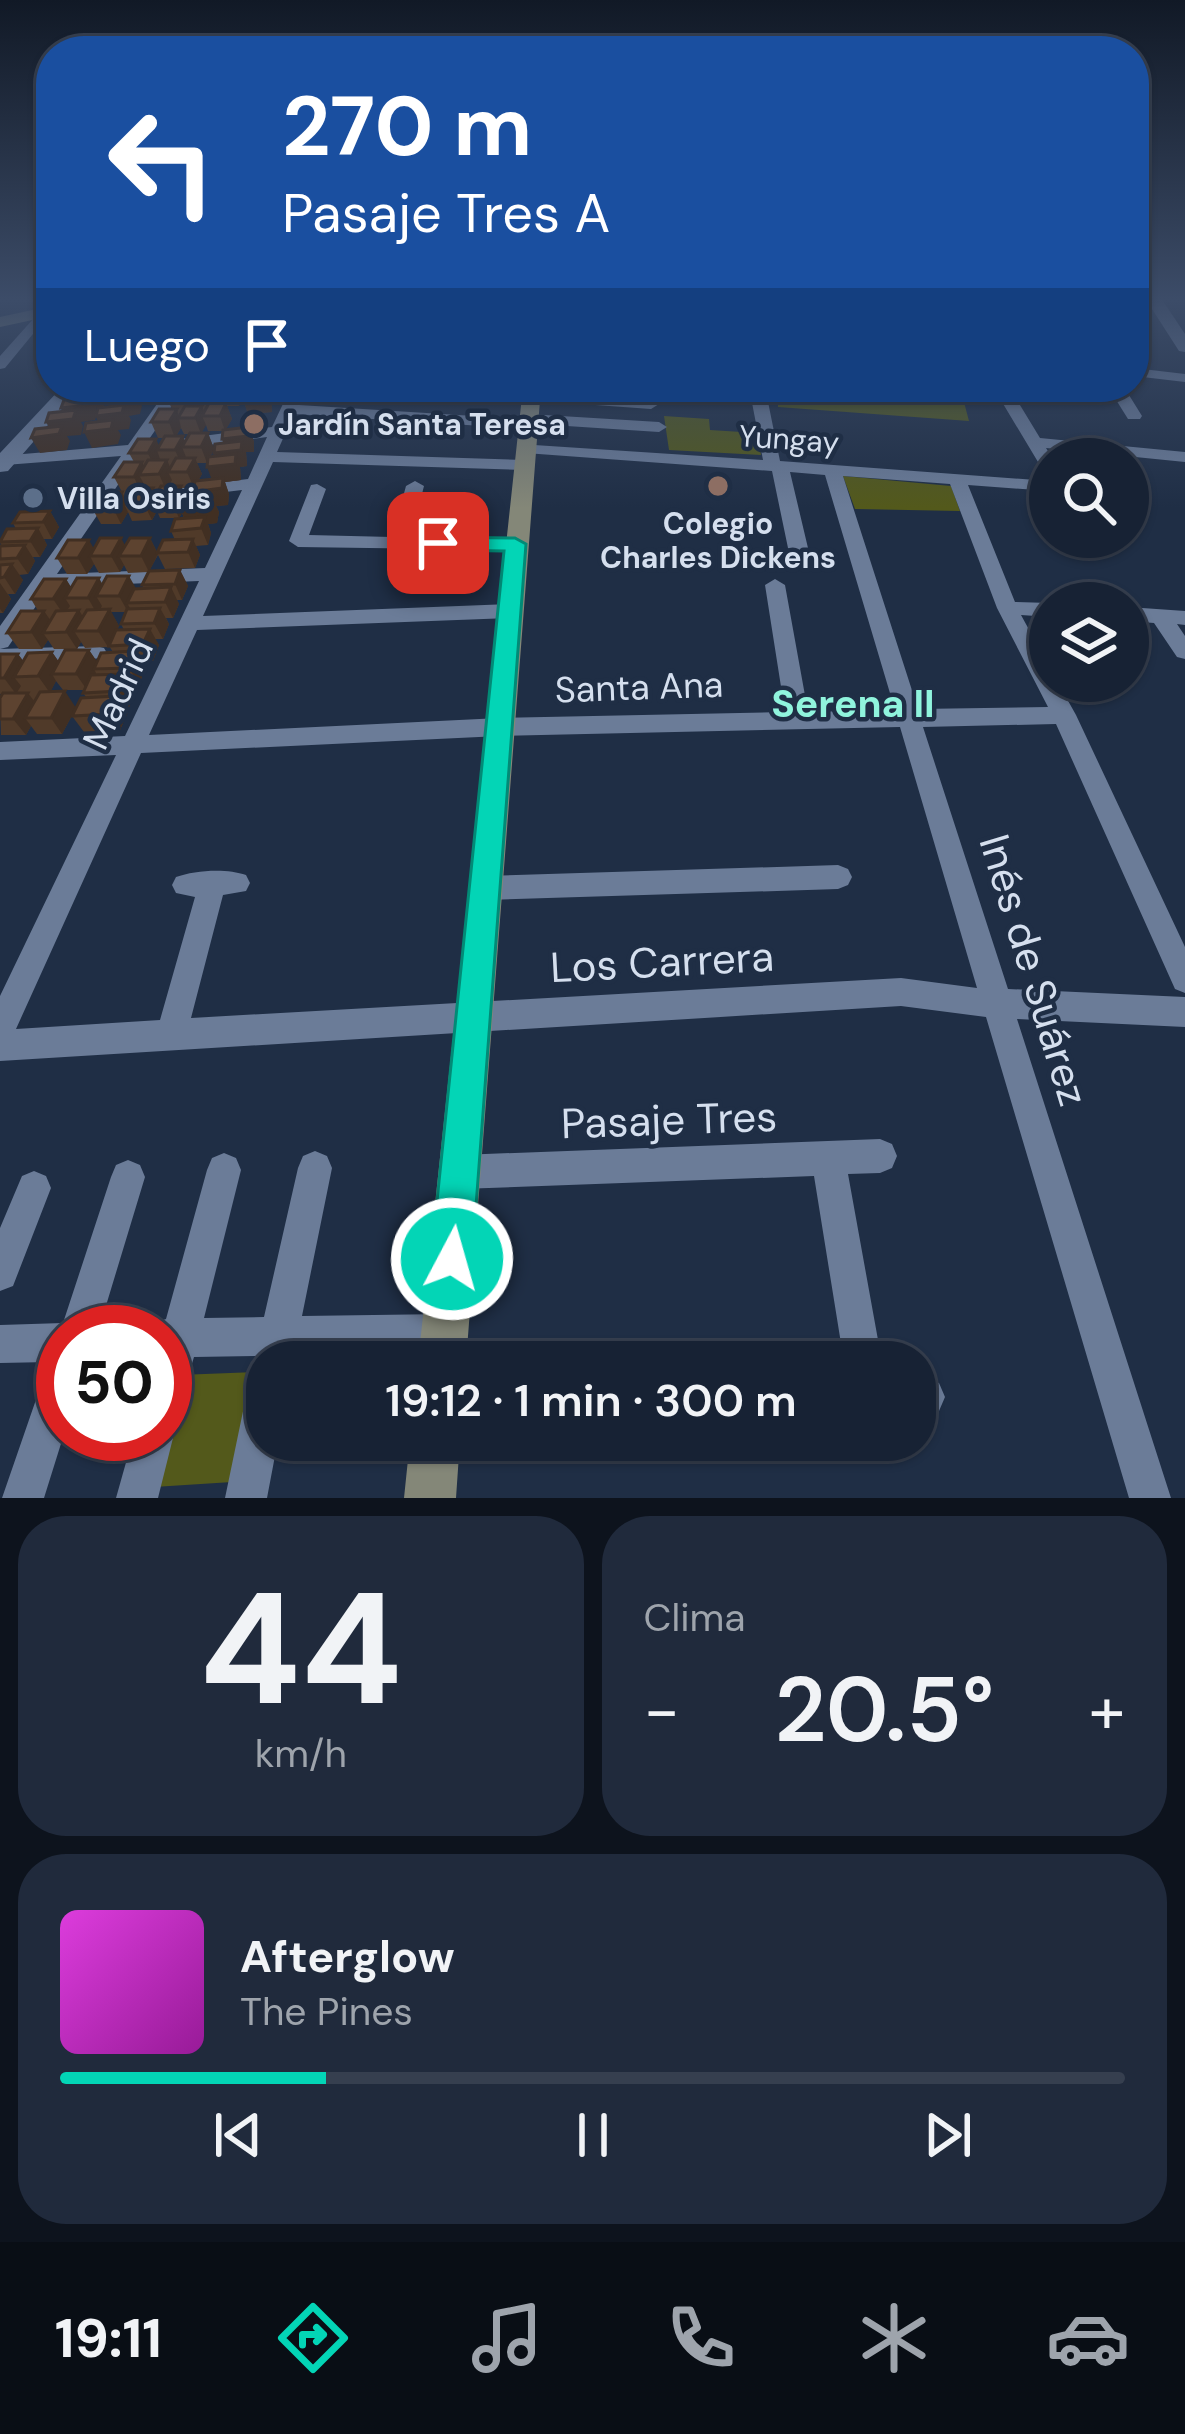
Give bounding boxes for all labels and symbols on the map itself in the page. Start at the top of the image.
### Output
place label: Jardín Santa Teresa [278,405,566,444]
marker: Jardín Santa Teresa [241,411,267,437]
street label: Yungay [738,416,841,462]
marker: Colegio Charles Dickens [705,473,731,499]
place label: Villa Osiris [57,479,211,518]
marker: Villa Osiris [20,485,46,511]
pin [387,492,489,594]
place label: Colegio Charles Dickens [600,504,836,577]
street label: Madrid [72,631,164,757]
street label: Santa Ana [554,661,724,713]
district label: Serena II [771,678,935,729]
street label: Inés de Suárez [967,828,1101,1112]
street label: Los Carrera [549,929,775,995]
street label: Pasaje Tres [560,1089,778,1151]
position arrow [389,1196,515,1322]
speed limit sign: 50 [36,1305,192,1461]

